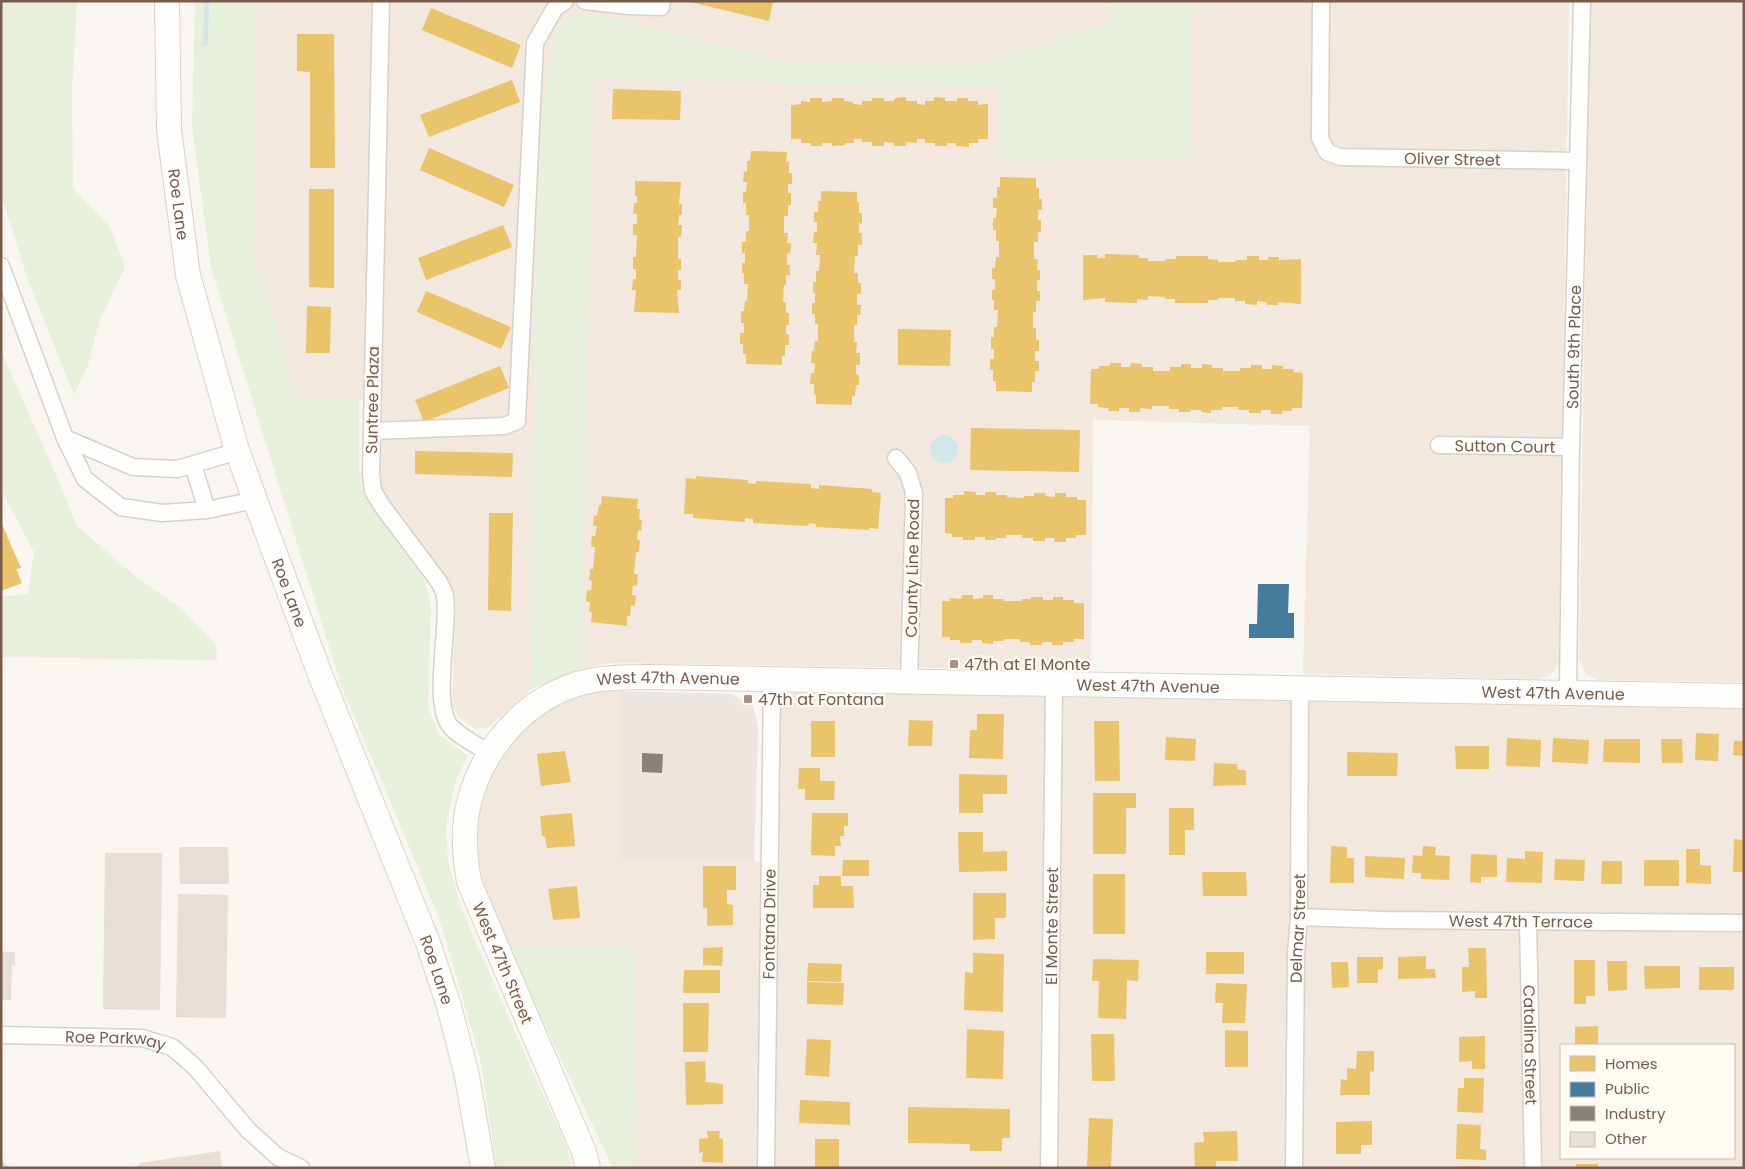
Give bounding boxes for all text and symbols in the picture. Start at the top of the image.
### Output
street label: Oliver Street [1404,147,1501,172]
street label: Roe Lane [162,167,194,242]
street label: South 9th Place [1561,285,1587,410]
street label: Suntree Plaza [360,346,385,454]
street label: Sutton Court [1454,434,1556,459]
street label: County Line Road [900,498,925,638]
street label: Roe Lane [266,555,312,631]
place label: 47th at El Monte [964,653,1091,676]
marker: 47th at El Monte [948,658,960,670]
street label: West 47th Avenue [595,666,740,691]
street label: West 47th Avenue [1076,673,1220,699]
street label: West 47th Avenue [1481,680,1625,706]
place label: 47th at Fontana [758,688,884,711]
marker: 47th at Fontana [742,693,754,705]
street label: El Monte Street [1040,867,1064,985]
street label: Fontana Drive [757,868,782,980]
street label: Delmar Street [1285,873,1311,983]
street label: West 47th Street [467,899,539,1028]
street label: West 47th Terrace [1449,910,1593,934]
street label: Roe Lane [414,932,459,1008]
street label: Catalina Street [1517,985,1543,1105]
street label: Roe Parkway [65,1025,169,1057]
legend [1560,1044,1735,1159]
text: Homes [1605,1053,1658,1074]
text: Public [1605,1078,1650,1099]
text: Industry [1605,1103,1666,1124]
text: Other [1605,1128,1647,1149]

